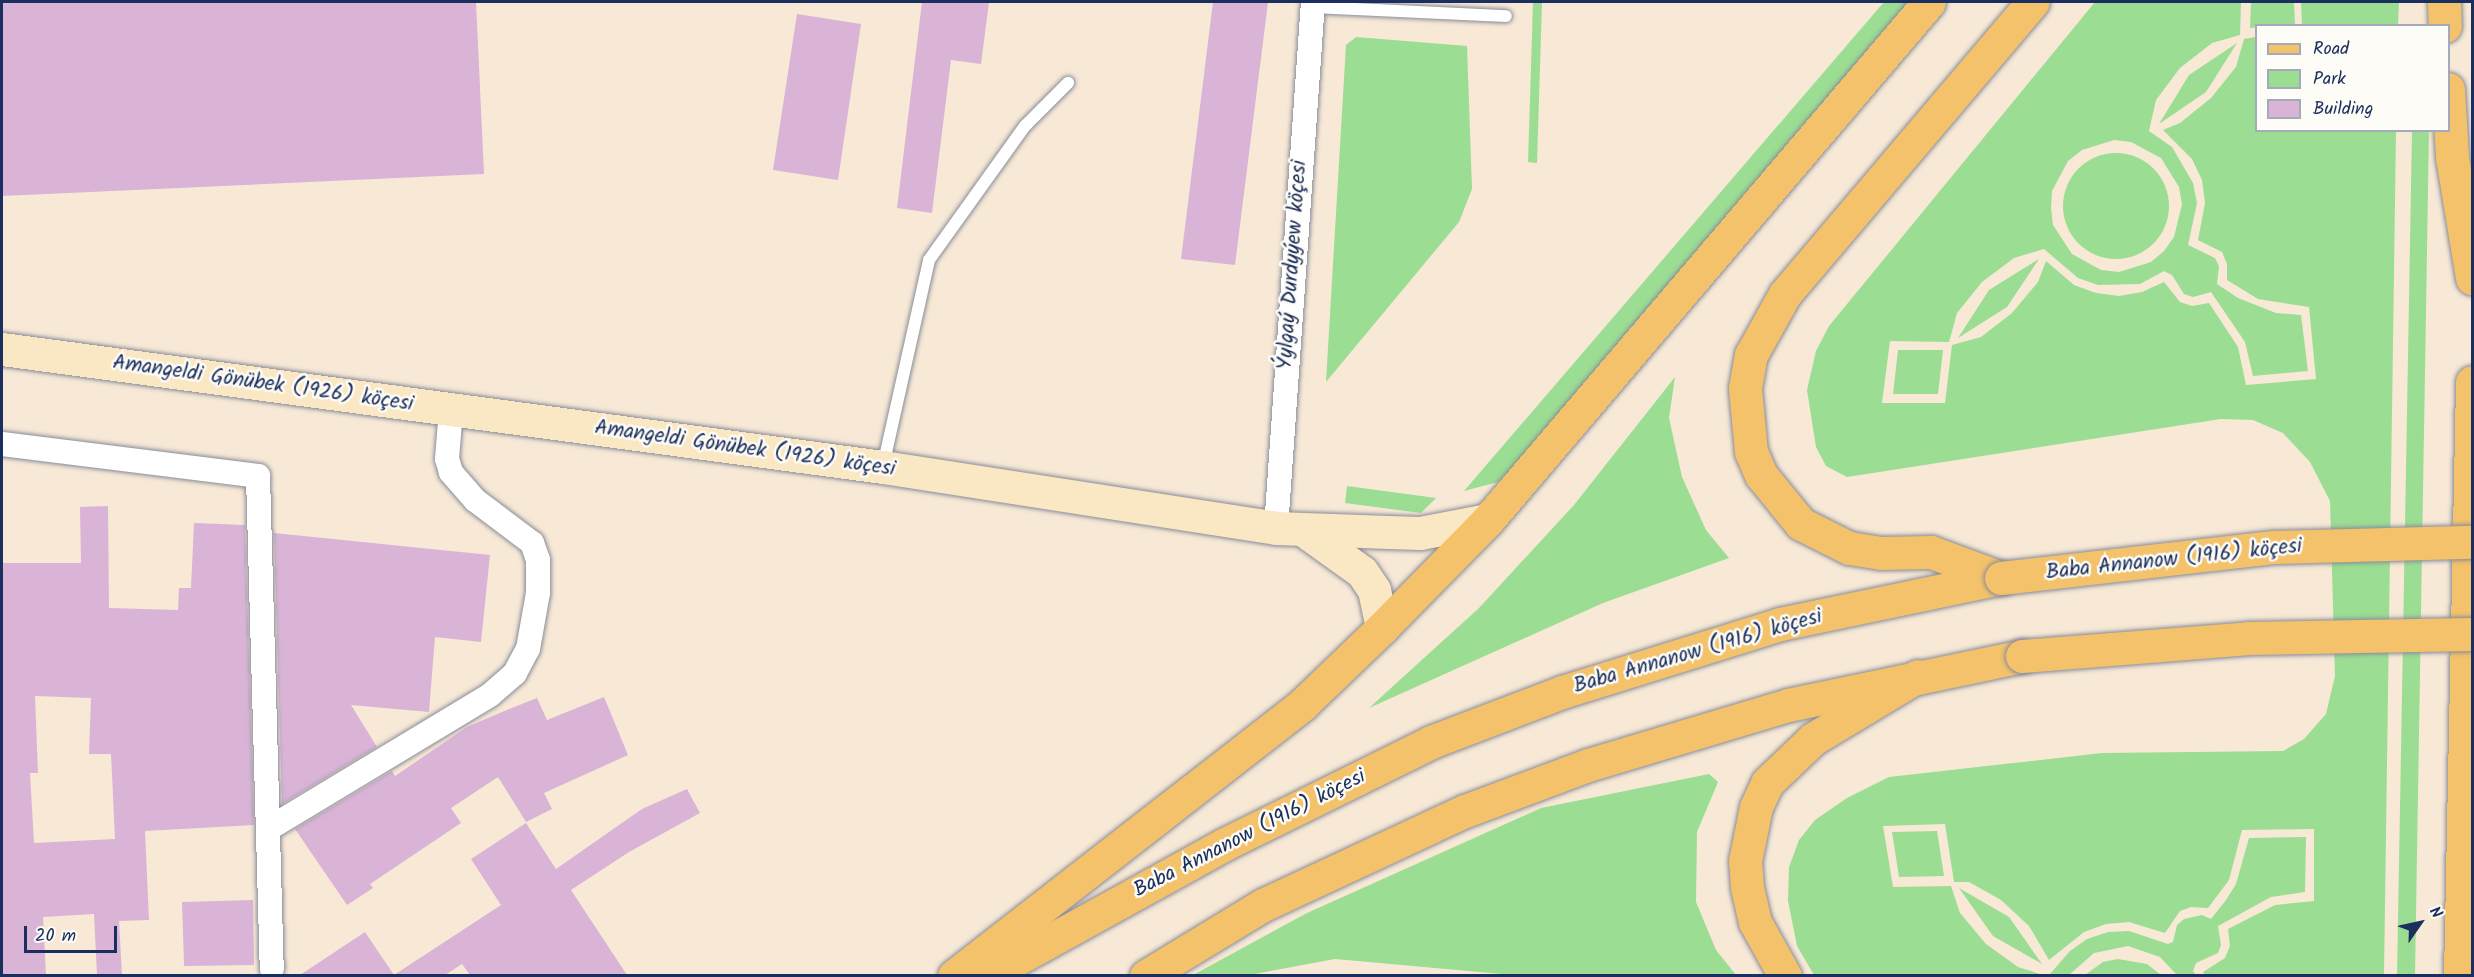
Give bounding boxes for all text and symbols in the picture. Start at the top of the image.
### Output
legend [2255,24,2450,132]
text: Road [2313,35,2349,64]
text: Park [2313,65,2346,94]
text: Building [2313,95,2373,124]
street label: Ýylgaý Durdyýew köçesi [1273,159,1313,371]
street label: Amangeldi Gönübek (1926) köçesi [111,350,415,418]
street label: Amangeldi Gönübek (1926) köçesi [593,415,897,483]
street label: Baba Annanow (1916) köçesi [2045,534,2303,586]
street label: Baba Annanow (1916) köçesi [1571,604,1825,700]
street label: Baba Annanow (1916) köçesi [1130,764,1370,904]
north arrow [2390,893,2450,953]
text: N [2422,901,2449,924]
scale bar [27,914,120,952]
text: 20 m [35,922,76,951]

